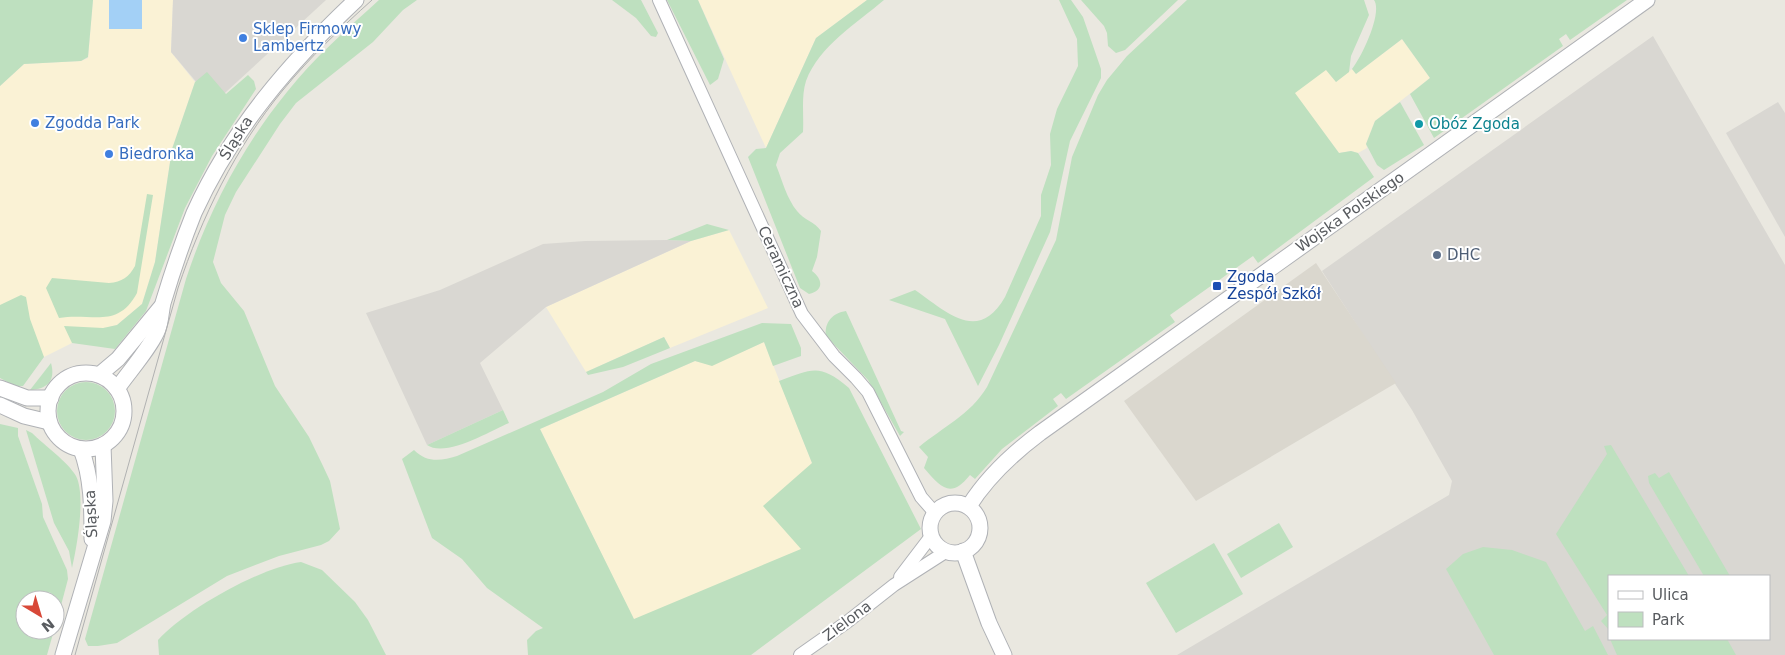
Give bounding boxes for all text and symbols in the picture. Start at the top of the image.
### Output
place label: Sklep Firmowy Lambertz [253,20,362,55]
marker: Sklep Firmowy Lambertz [237,32,249,44]
street label: Śląska [215,112,256,163]
place label: Zgodda Park [45,114,140,132]
place label: Obóz Zgoda [1429,115,1520,133]
marker: Zgodda Park [29,117,41,129]
marker: Obóz Zgoda [1413,118,1425,130]
place label: Biedronka [119,145,194,163]
marker: Biedronka [103,148,115,160]
street label: Wojska Polskiego [1292,168,1408,256]
street label: Ceramiczna [754,223,808,311]
place label: DHC [1447,246,1480,264]
marker: DHC [1431,249,1443,261]
place label: Zgoda Zespół Szkół [1227,268,1322,303]
marker: Zgoda Zespół Szkół [1211,280,1223,292]
street label: Śląska [80,489,101,539]
legend [1608,575,1770,640]
text: Ulica [1652,586,1689,604]
north arrow [15,590,65,640]
street label: Zielona [819,597,875,645]
text: Park [1652,611,1685,629]
text: N [38,615,58,635]

